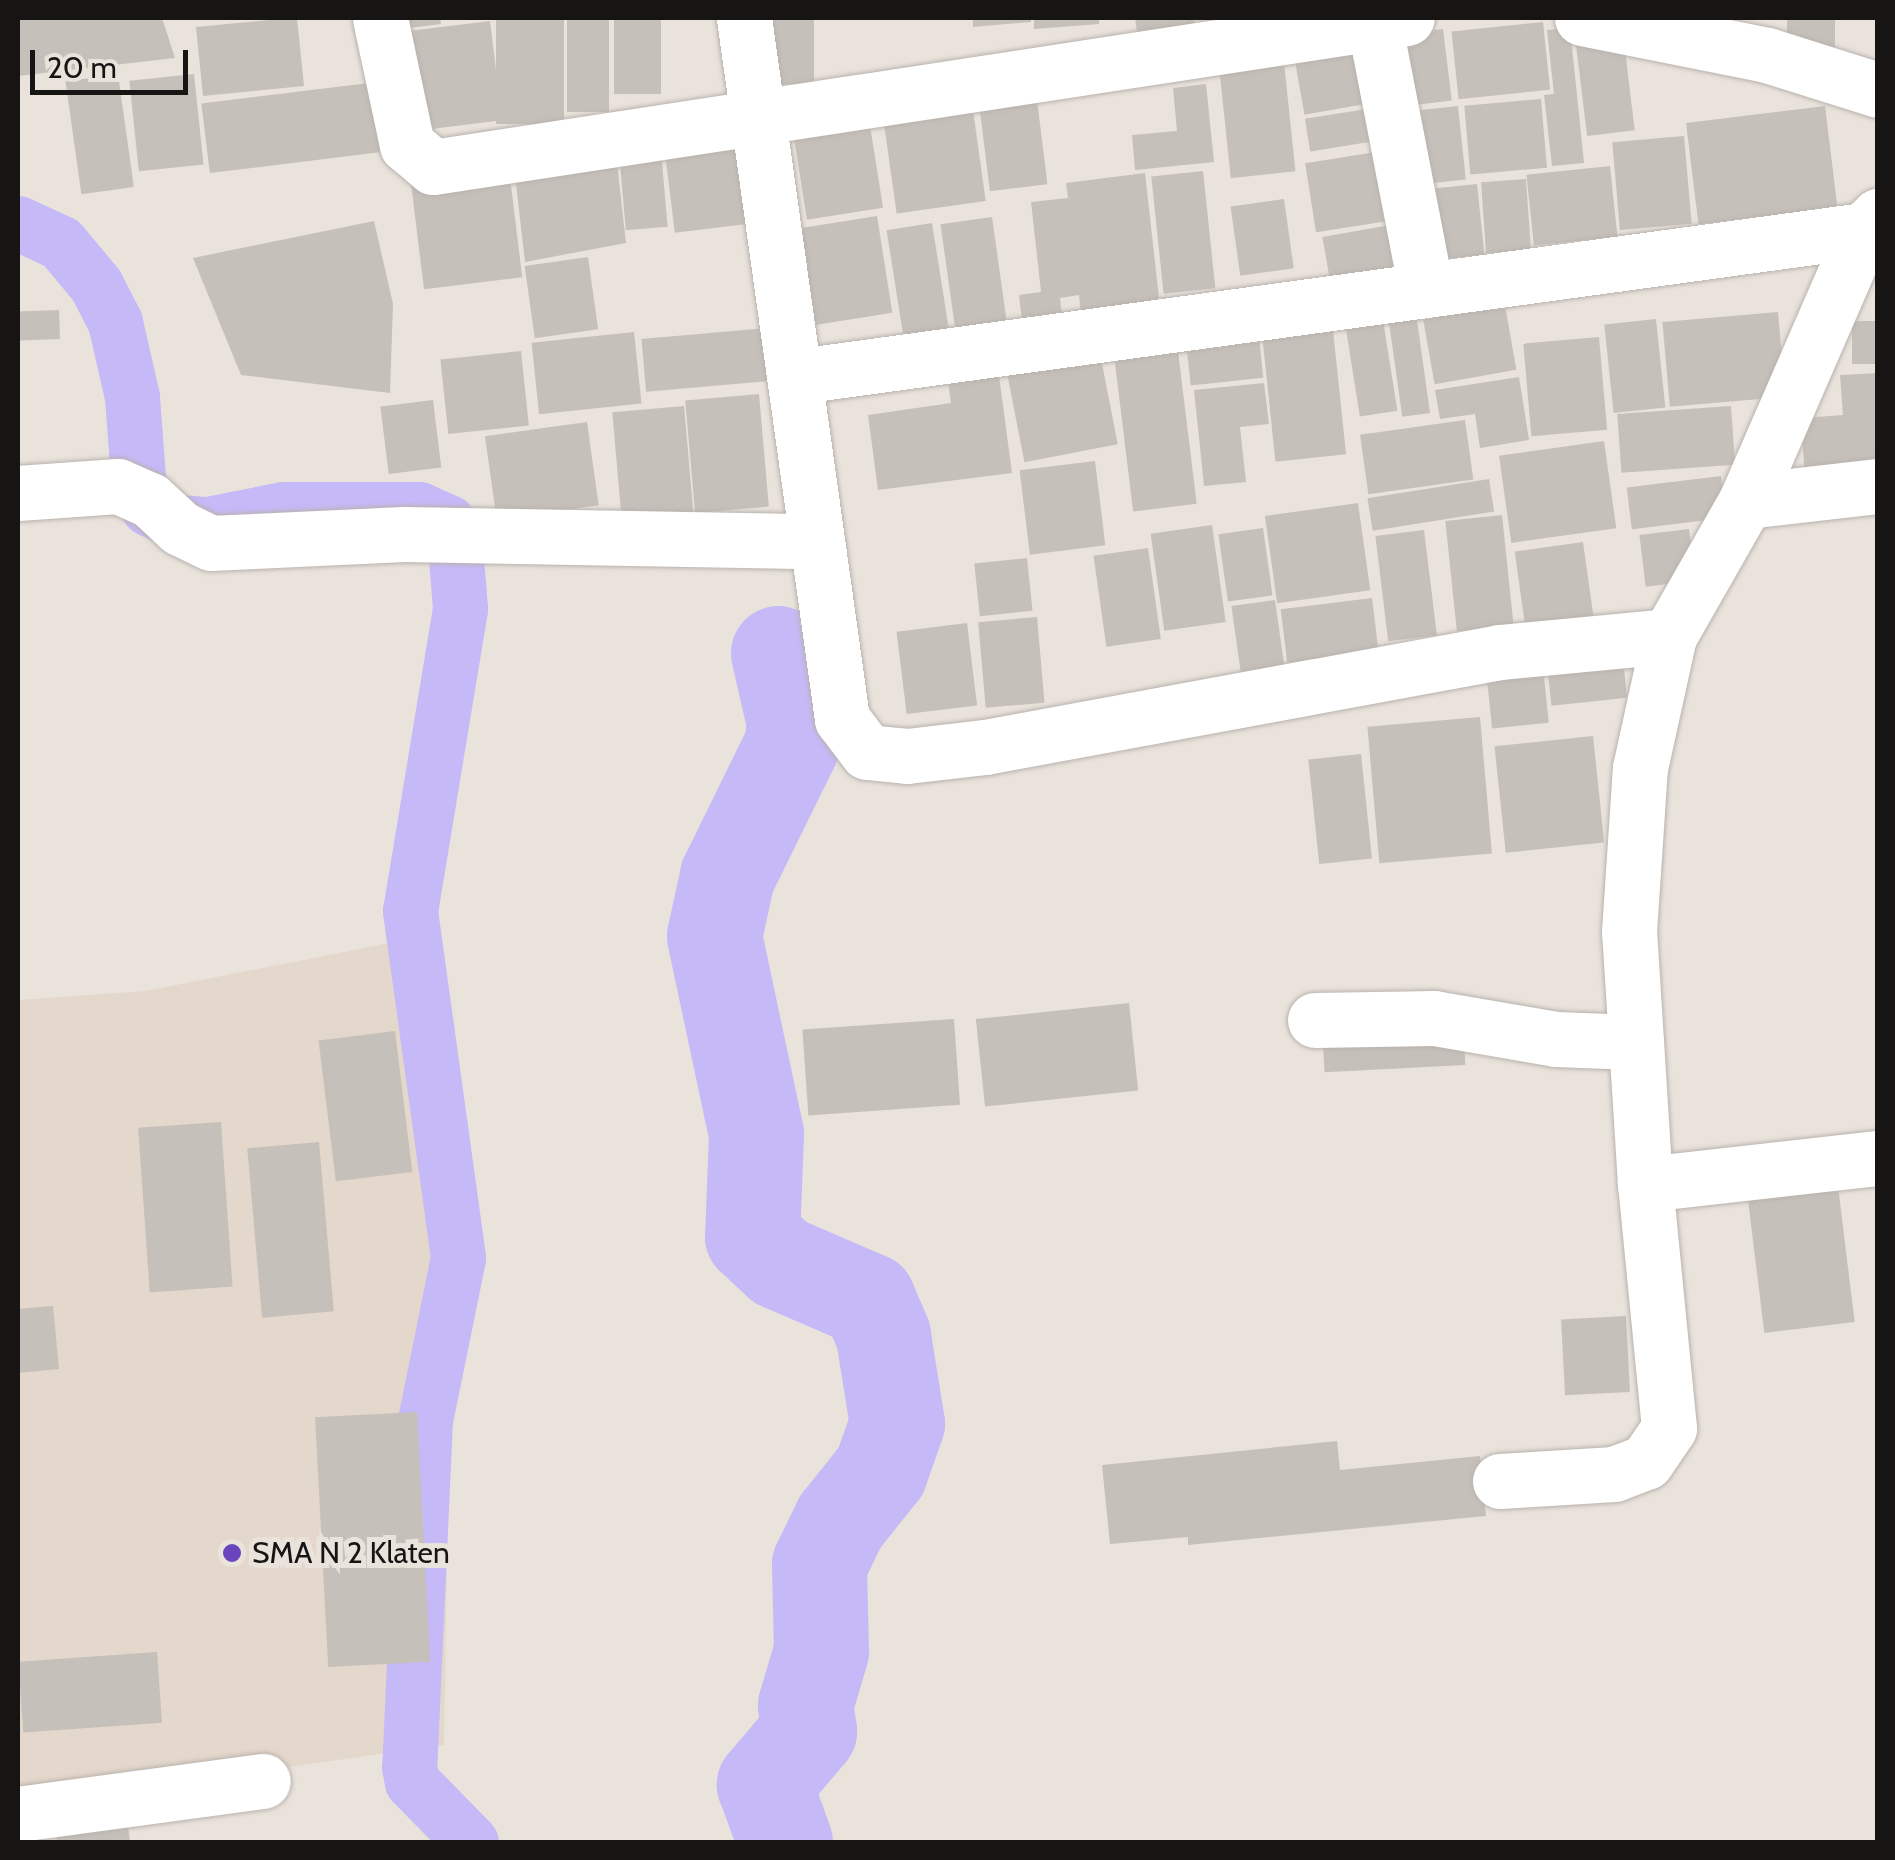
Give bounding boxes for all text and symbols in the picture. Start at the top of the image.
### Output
scale bar [35,30,192,92]
text: 20 m [47,49,117,86]
place label: SMA N 2 Klaten [252,1535,450,1571]
marker: SMA N 2 Klaten [221,1542,243,1564]

